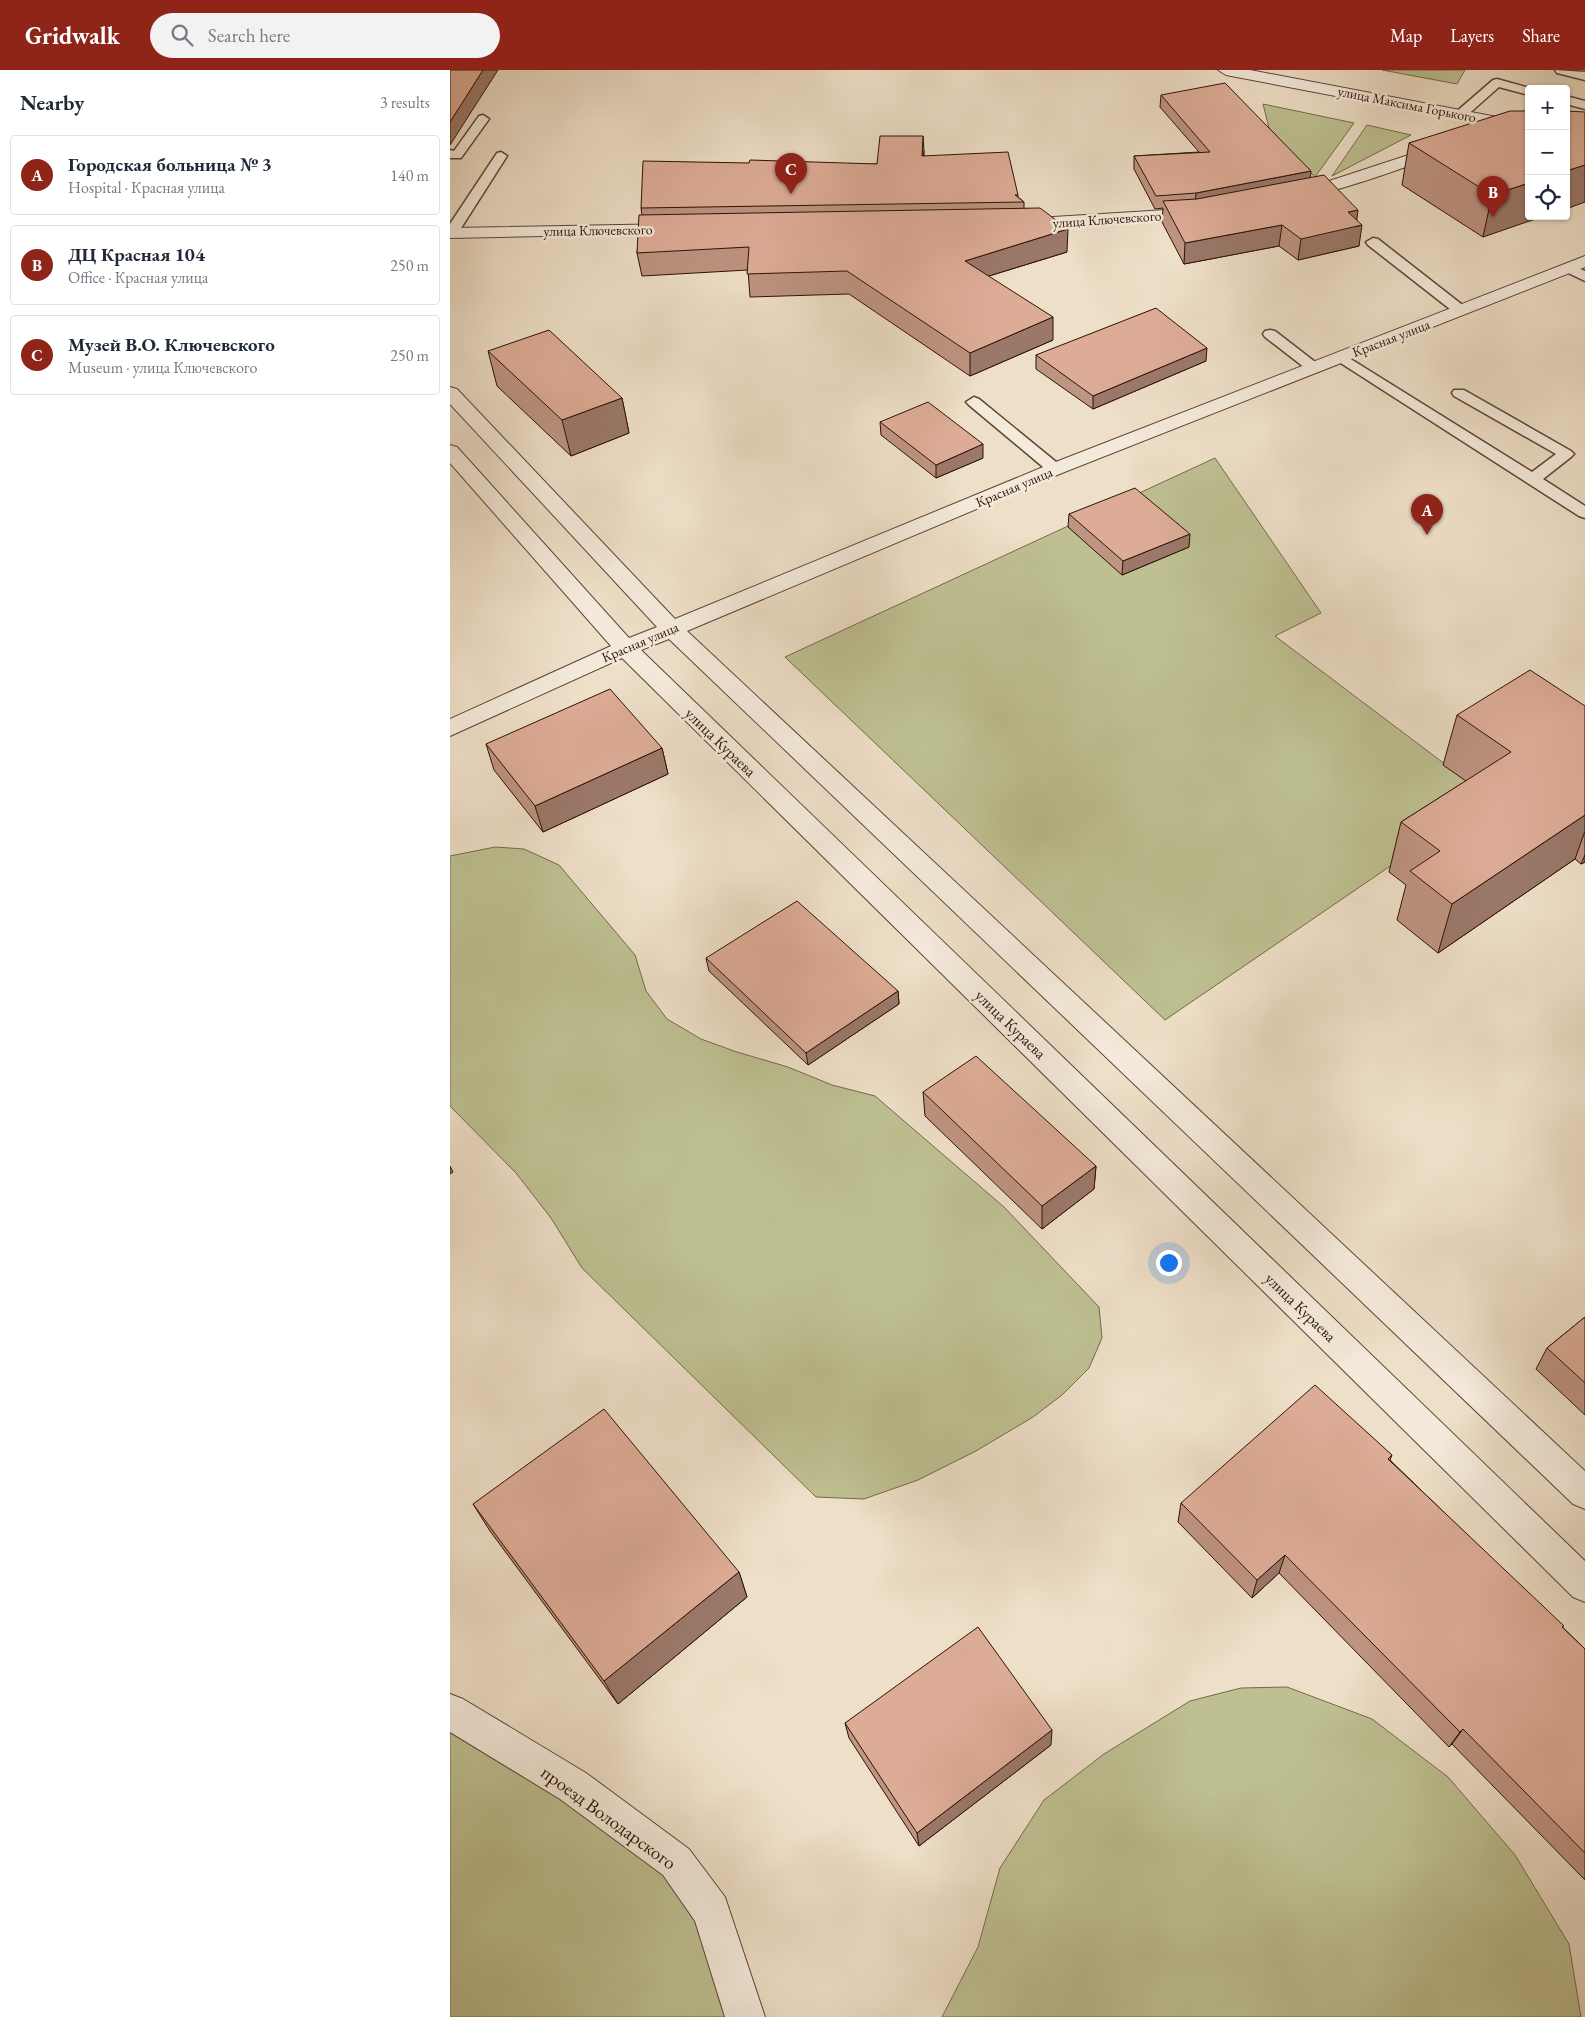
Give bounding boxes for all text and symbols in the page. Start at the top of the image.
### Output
search box [150,13,500,58]
text: Gridwalk [25,20,120,51]
icon: search [168,21,196,49]
text: Search here [208,23,290,48]
text: Map [1390,24,1422,47]
text: Layers [1450,24,1494,47]
text: Share [1522,24,1560,47]
street label: улица Максима Горького [1336,82,1478,126]
map controls [1525,85,1570,220]
button: + [1525,85,1570,130]
text: Nearby [20,89,84,116]
text: 3 results [380,92,430,113]
button: − [1525,130,1570,175]
text: Городская больница № 3 [68,152,272,177]
pin: C [775,153,807,194]
text: A [31,165,43,186]
text: 140 m [390,165,429,186]
button: locate [1525,175,1570,220]
pin: B [1477,176,1509,217]
text: Hospital · Красная улица [68,177,225,198]
street label: улица Ключевского [1052,206,1162,232]
street label: улица Ключевского [543,220,653,240]
text: ДЦ Красная 104 [68,242,205,267]
text: B [32,255,42,276]
text: 250 m [390,255,429,276]
text: Office · Красная улица [68,267,208,288]
street label: Красная улица [1350,315,1433,361]
text: Музей В.О. Ключевского [68,332,275,357]
text: C [31,345,43,366]
text: 250 m [390,345,429,366]
text: Museum · улица Ключевского [68,357,257,378]
street label: Красная улица [973,463,1056,511]
pin: A [1411,494,1443,535]
street label: Красная улица [599,618,682,666]
street label: улица Кураева [681,703,761,782]
street label: улица Кураева [971,985,1051,1064]
your location [1156,1250,1182,1276]
street label: улица Кураева [1261,1268,1341,1347]
street label: проезд Володарского [536,1760,681,1875]

